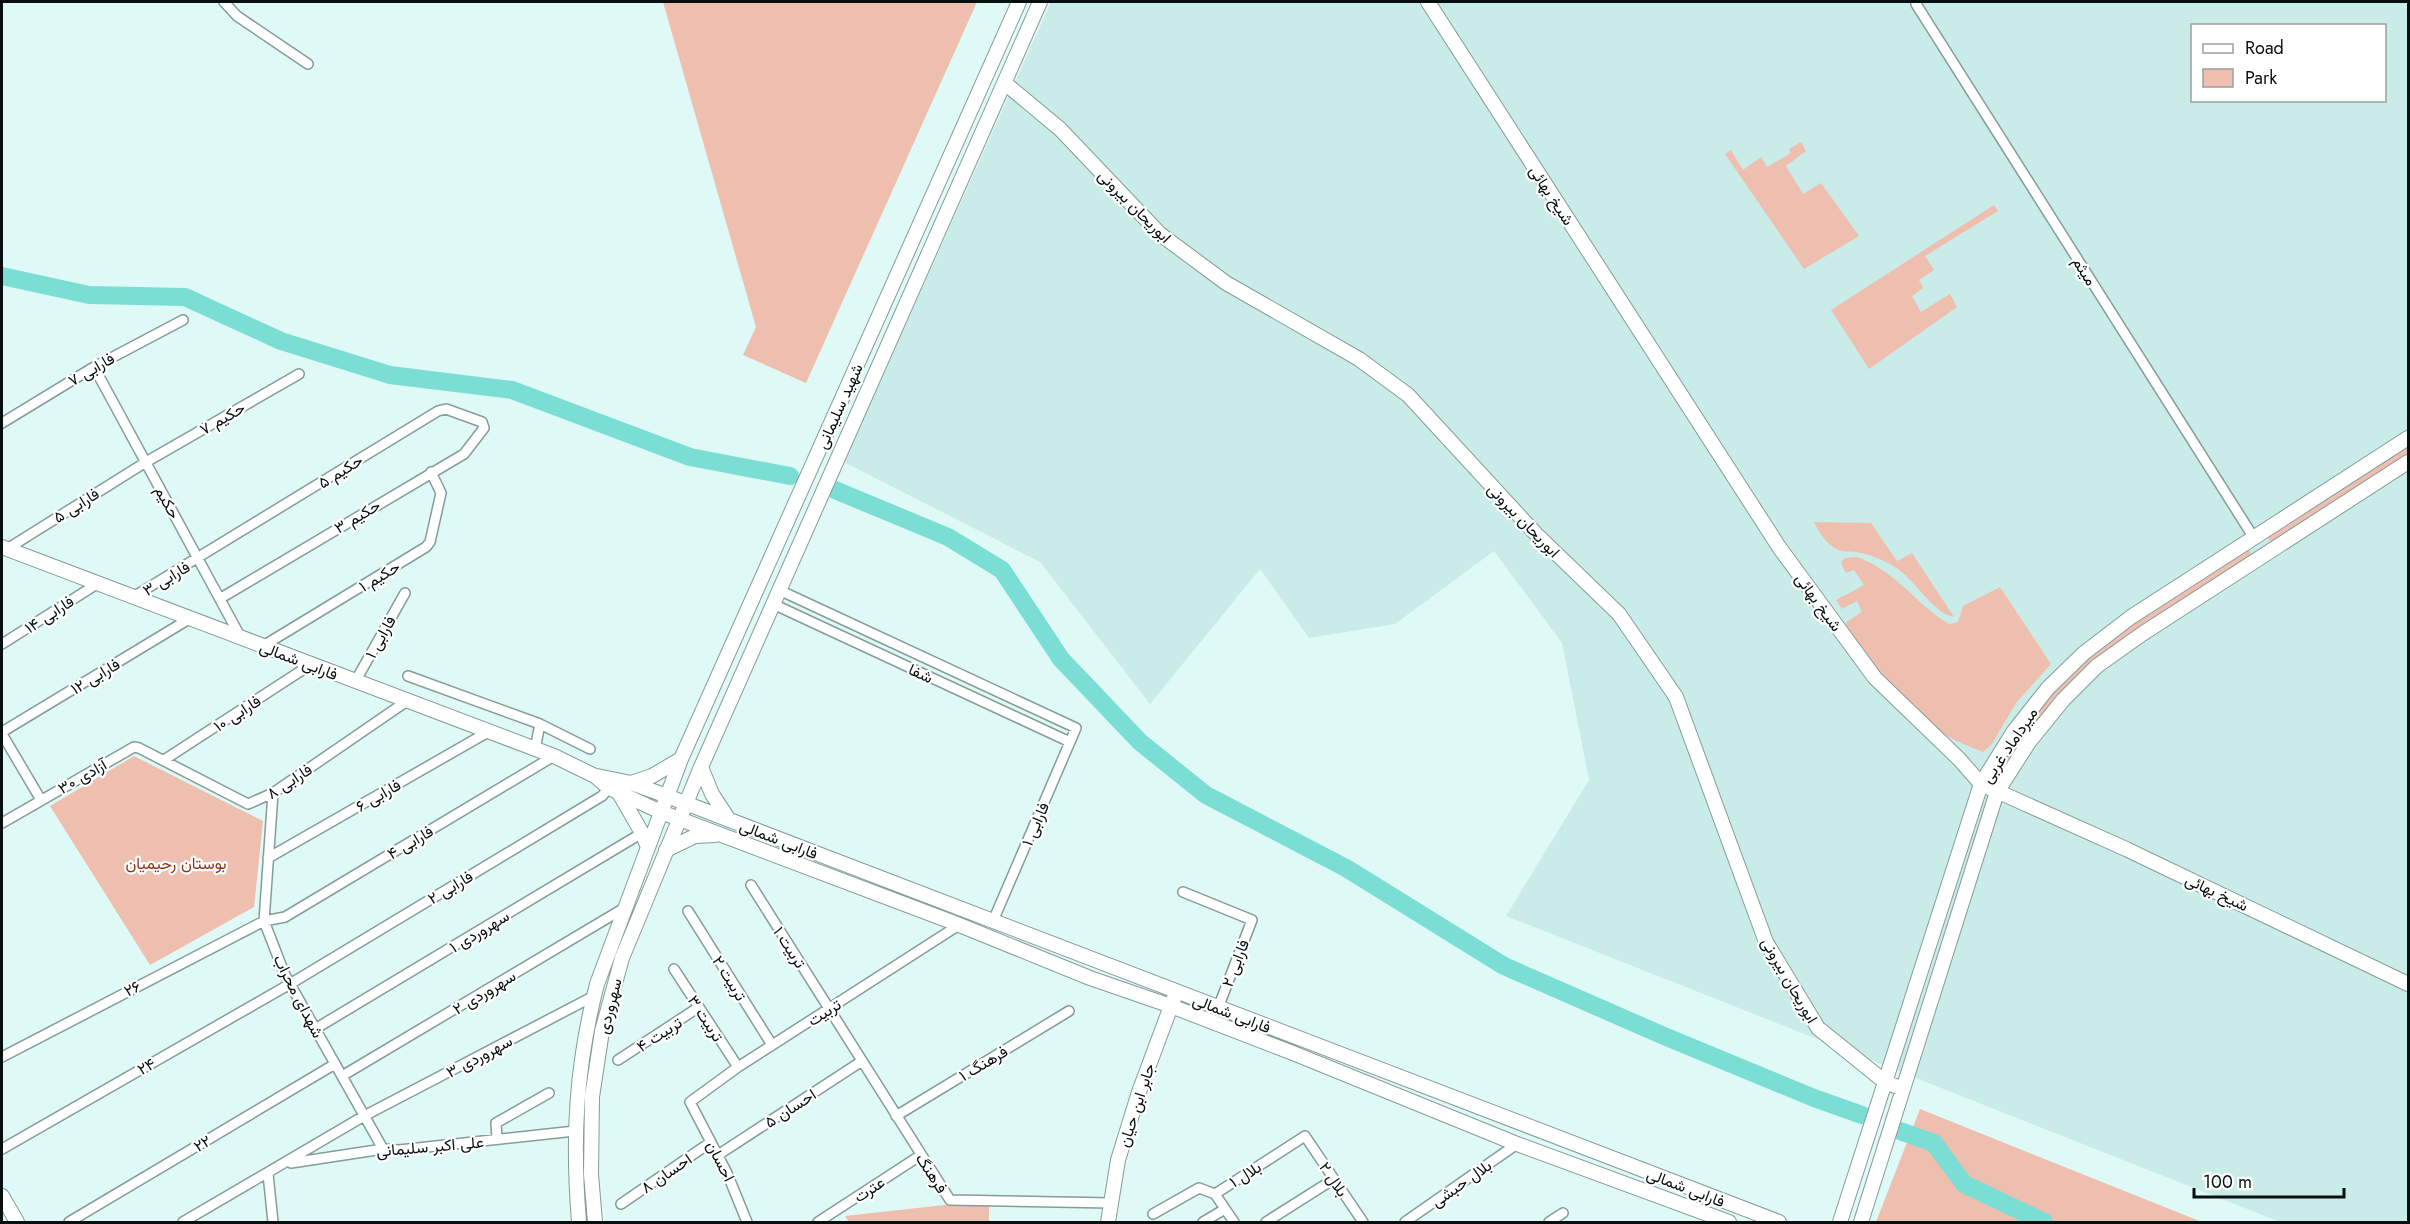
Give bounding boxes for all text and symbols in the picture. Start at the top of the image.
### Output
legend [2191,24,2386,102]
text: Road [2245,35,2284,61]
text: Park [2245,65,2277,91]
street label: شیخ بهائی [1524,161,1580,230]
street label: ابوریحان بیرونی [1093,164,1177,248]
street label: میثم [2067,252,2102,290]
street label: فارابی ۷ [64,347,119,392]
street label: شهید سلیمانی [810,360,869,453]
street label: حکیم ۷ [195,396,249,441]
street label: حکیم ۵ [313,449,367,494]
street label: ابوریحان بیرونی [1482,478,1565,563]
street label: حکیم [149,481,186,523]
street label: فارابی ۵ [49,482,104,529]
street label: حکیم ۳ [330,494,385,539]
street label: فارابی ۳ [138,555,194,602]
street label: حکیم ۱ [354,555,404,598]
street label: شیخ بهائی [1790,568,1848,636]
street label: فارابی ۱۴ [20,590,78,639]
street label: فارابی ۱ [359,612,402,663]
street label: فارابی شمالی [256,635,341,686]
street label: فارابی ۱۲ [66,653,124,700]
street label: شفا [905,658,937,689]
street label: فارابی ۱۰ [209,690,265,737]
street label: میرداماد غربی [1976,703,2043,788]
street label: آزادی ۳۰ [54,753,112,800]
street label: فارابی ۸ [262,758,317,805]
street label: فارابی ۶ [351,773,405,818]
street label: فارابی ۱ [1016,799,1055,850]
street label: فارابی شمالی [736,814,821,865]
street label: فارابی ۴ [383,820,438,865]
park label: بوستان رحیمیان [125,852,227,875]
street label: فارابی ۲ [423,865,477,910]
street label: شیخ بهائی [2181,868,2252,917]
street label: سهروردی ۱ [445,905,514,958]
street label: تربیت ۱ [768,922,812,973]
street label: ابوریحان بیرونی [1756,933,1823,1027]
street label: فارابی ۲ [1216,936,1255,990]
street label: شهدای محراب [268,950,329,1042]
street label: تربیت ۲ [707,951,752,1005]
street label: سهروردی ۲ [448,965,520,1020]
street label: ۲۶ [120,974,145,1002]
street label: سهروردی [591,976,628,1036]
street label: فارابی شمالی [1189,988,1274,1039]
street label: تربیت ۳ [682,990,729,1046]
street label: تربیت [803,993,846,1032]
street label: تربیت ۴ [632,1011,687,1058]
street label: سهروردی ۳ [442,1029,516,1084]
street label: فرهنگ ۱ [955,1040,1012,1087]
street label: ۲۴ [133,1052,160,1081]
street label: جابر ابن حیان [1112,1060,1161,1150]
street label: احسان ۵ [760,1083,821,1134]
street label: ۲۲ [189,1129,215,1158]
street label: علی اکبر سلیمانی [375,1130,485,1163]
street label: احسان [701,1137,741,1186]
street label: احسان ۸ [636,1148,696,1199]
street label: فرهنگ [910,1149,953,1198]
street label: بلال حبشی [1426,1154,1496,1213]
street label: بلال ۱ [1225,1156,1266,1193]
street label: بلال ۲ [1313,1157,1354,1201]
scale bar [2194,1161,2344,1199]
street label: فارابی شمالی [1643,1162,1728,1213]
text: 100 m [2203,1169,2252,1195]
street label: عترت [849,1171,889,1208]

